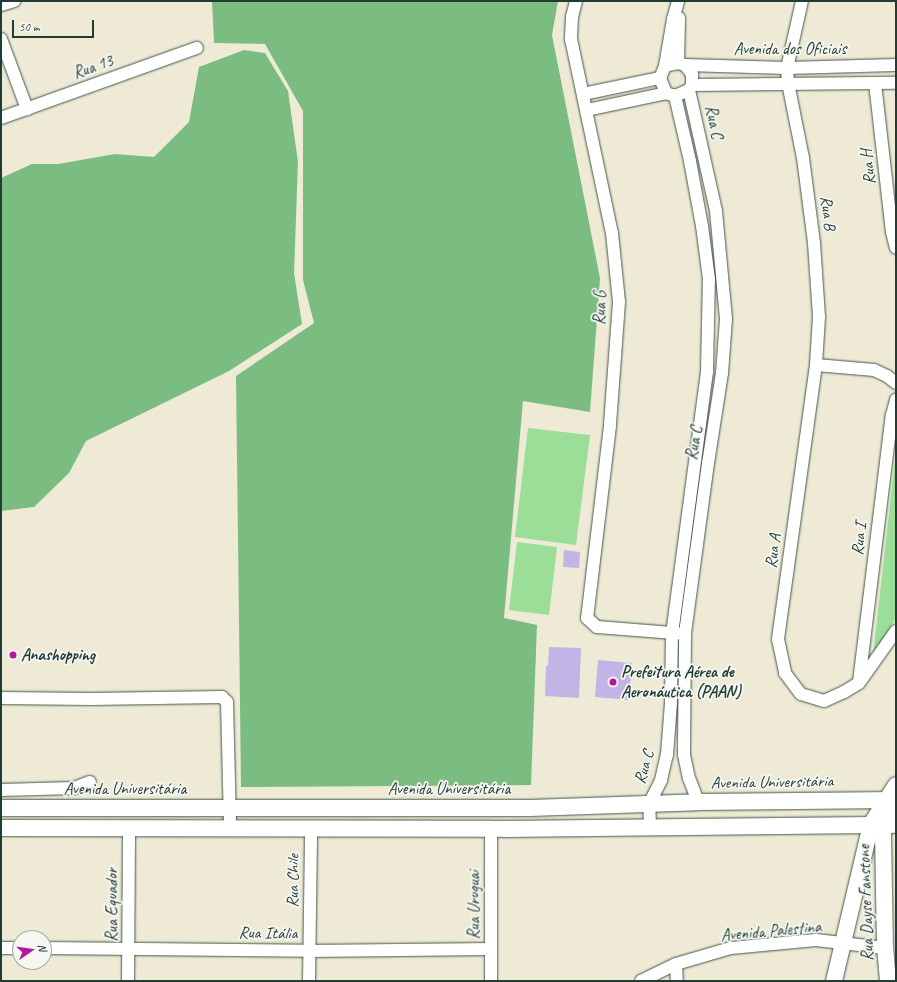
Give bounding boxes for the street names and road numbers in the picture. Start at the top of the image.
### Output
street label: Avenida dos Oficiais [734,39,846,59]
street label: Rua 13 [70,50,116,84]
street label: Rua C [700,103,728,141]
street label: Rua H [856,148,880,186]
street label: Rua B [816,195,840,231]
street label: Rua G [590,291,610,325]
street label: Rua C [681,425,707,461]
street label: Rua I [847,522,871,556]
street label: Rua A [761,533,785,569]
street label: Rua C [630,748,658,786]
street label: Avenida Universitária [710,771,834,793]
street label: Avenida Universitária [64,779,186,799]
street label: Avenida Universitária [388,779,510,799]
street label: Rua Dayse Fanstone [854,844,878,962]
street label: Rua Chile [282,854,304,908]
street label: Rua Equador [102,869,122,941]
street label: Rua Uruguai [464,870,484,940]
street label: Avenida Palestina [720,916,822,946]
street label: Rua Itália [238,922,298,944]

